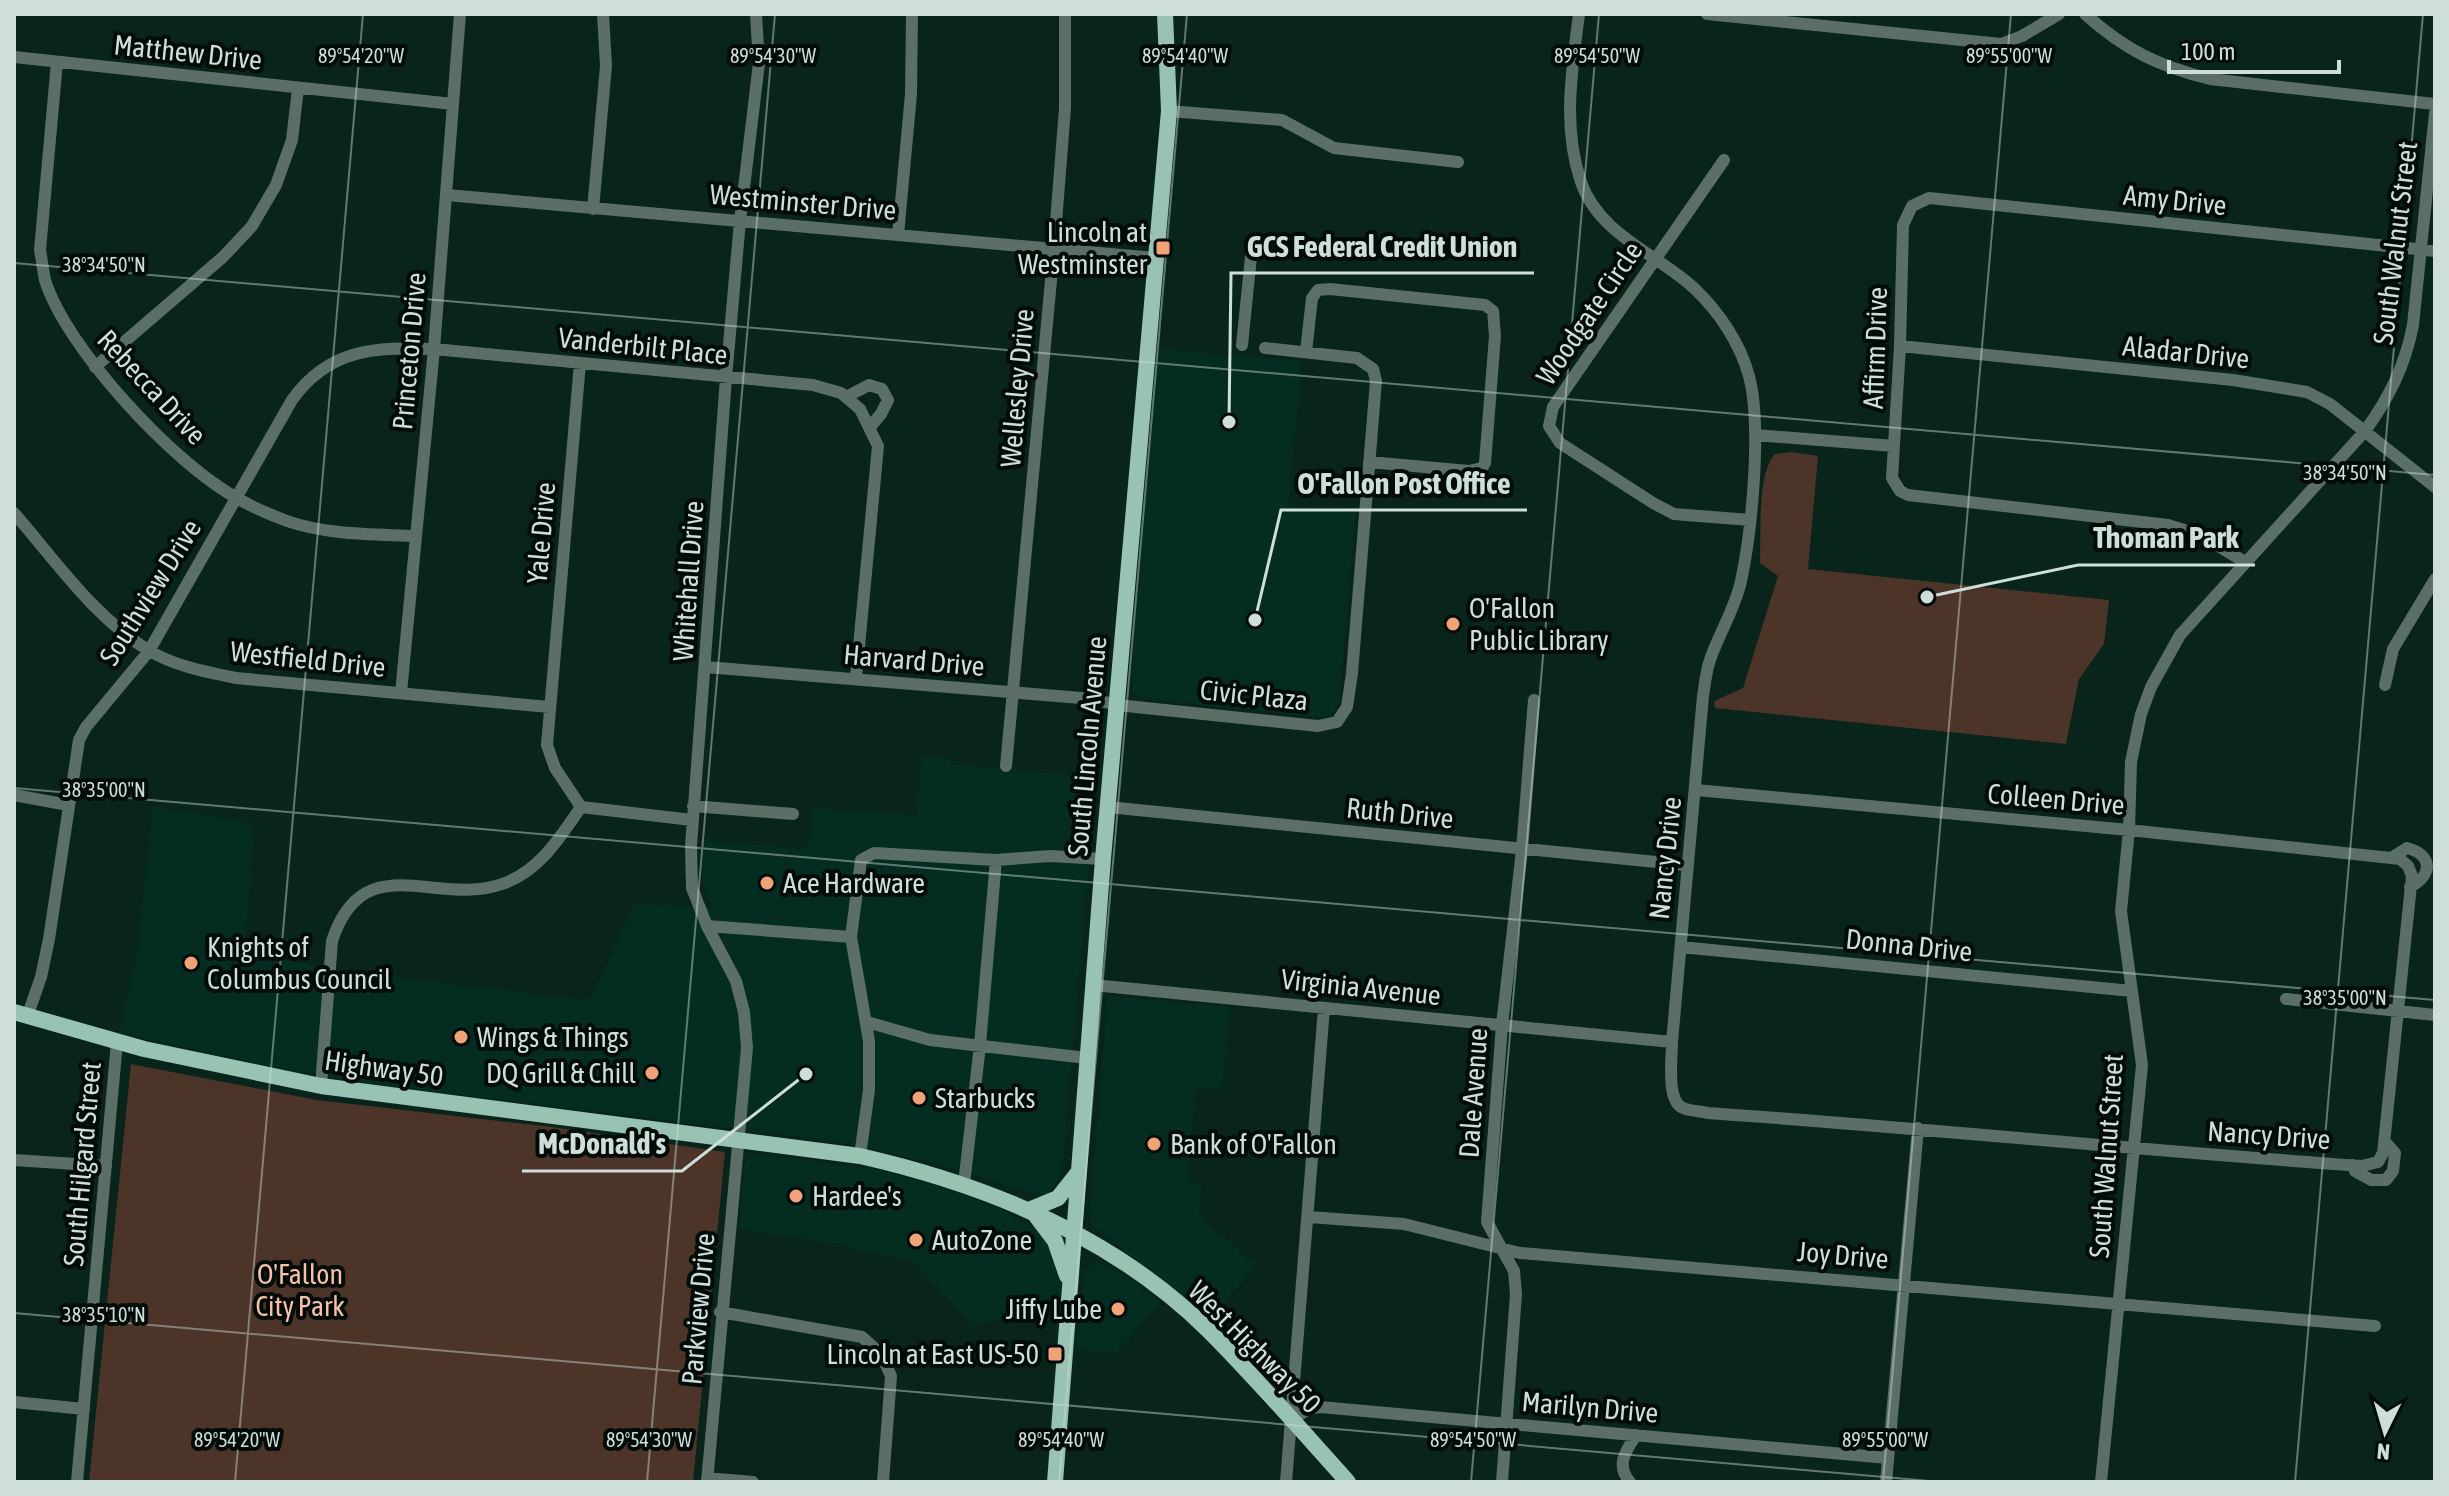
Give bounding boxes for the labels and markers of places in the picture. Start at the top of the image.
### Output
place label: Lincoln at Westminster [1018,216,1148,280]
callout: GCS Federal Credit Union [1231,219,1534,273]
marker: Lincoln at Westminster [1154,239,1172,257]
callout: O'Fallon Post Office [1281,456,1527,510]
callout: Thoman Park [2078,511,2255,565]
place label: O'Fallon Public Library [1469,592,1609,656]
marker: O'Fallon Public Library [1444,615,1462,633]
place label: Ace Hardware [783,867,925,899]
marker: Ace Hardware [758,874,776,892]
place label: Knights of Columbus Council [207,931,392,995]
marker: Knights of Columbus Council [182,954,200,972]
place label: Wings & Things [477,1021,629,1053]
marker: Wings & Things [452,1028,470,1046]
place label: DQ Grill & Chill [486,1057,637,1089]
marker: DQ Grill & Chill [643,1064,661,1082]
place label: Starbucks [935,1082,1035,1114]
marker: Starbucks [910,1089,928,1107]
callout: McDonald's [522,1117,682,1171]
place label: Bank of O'Fallon [1170,1128,1337,1160]
marker: Bank of O'Fallon [1145,1135,1163,1153]
place label: Hardee's [812,1180,902,1212]
marker: Hardee's [787,1187,805,1205]
place label: AutoZone [932,1224,1032,1256]
marker: AutoZone [907,1231,925,1249]
place label: Jiffy Lube [1006,1293,1102,1325]
marker: Jiffy Lube [1109,1300,1127,1318]
place label: Lincoln at East US-50 [827,1338,1039,1370]
marker: Lincoln at East US-50 [1046,1345,1064,1363]

